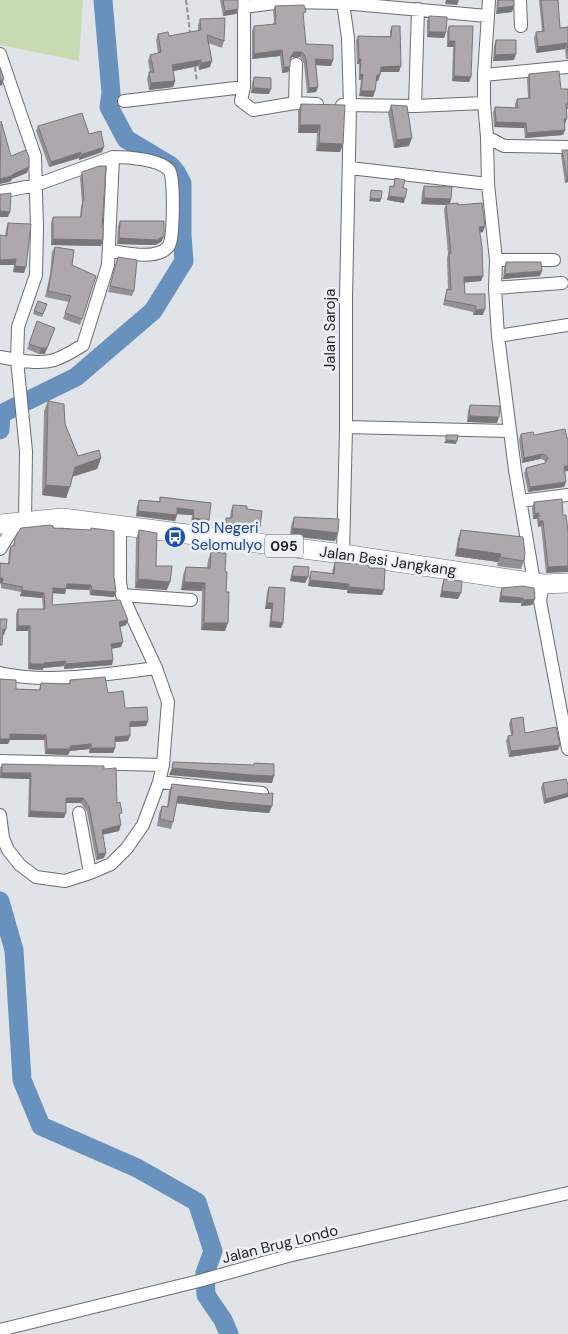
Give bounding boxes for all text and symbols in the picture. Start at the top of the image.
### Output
street label: Jalan Saroja [320,289,340,371]
place label: SD Negeri Selomulyo [191,518,262,555]
bus stop icon: SD Negeri Selomulyo [163,525,187,549]
road number: 095 [265,534,303,558]
street label: Jalan Besi Jangkang [318,542,458,580]
street label: Jalan Brug Londo [220,1220,340,1268]

